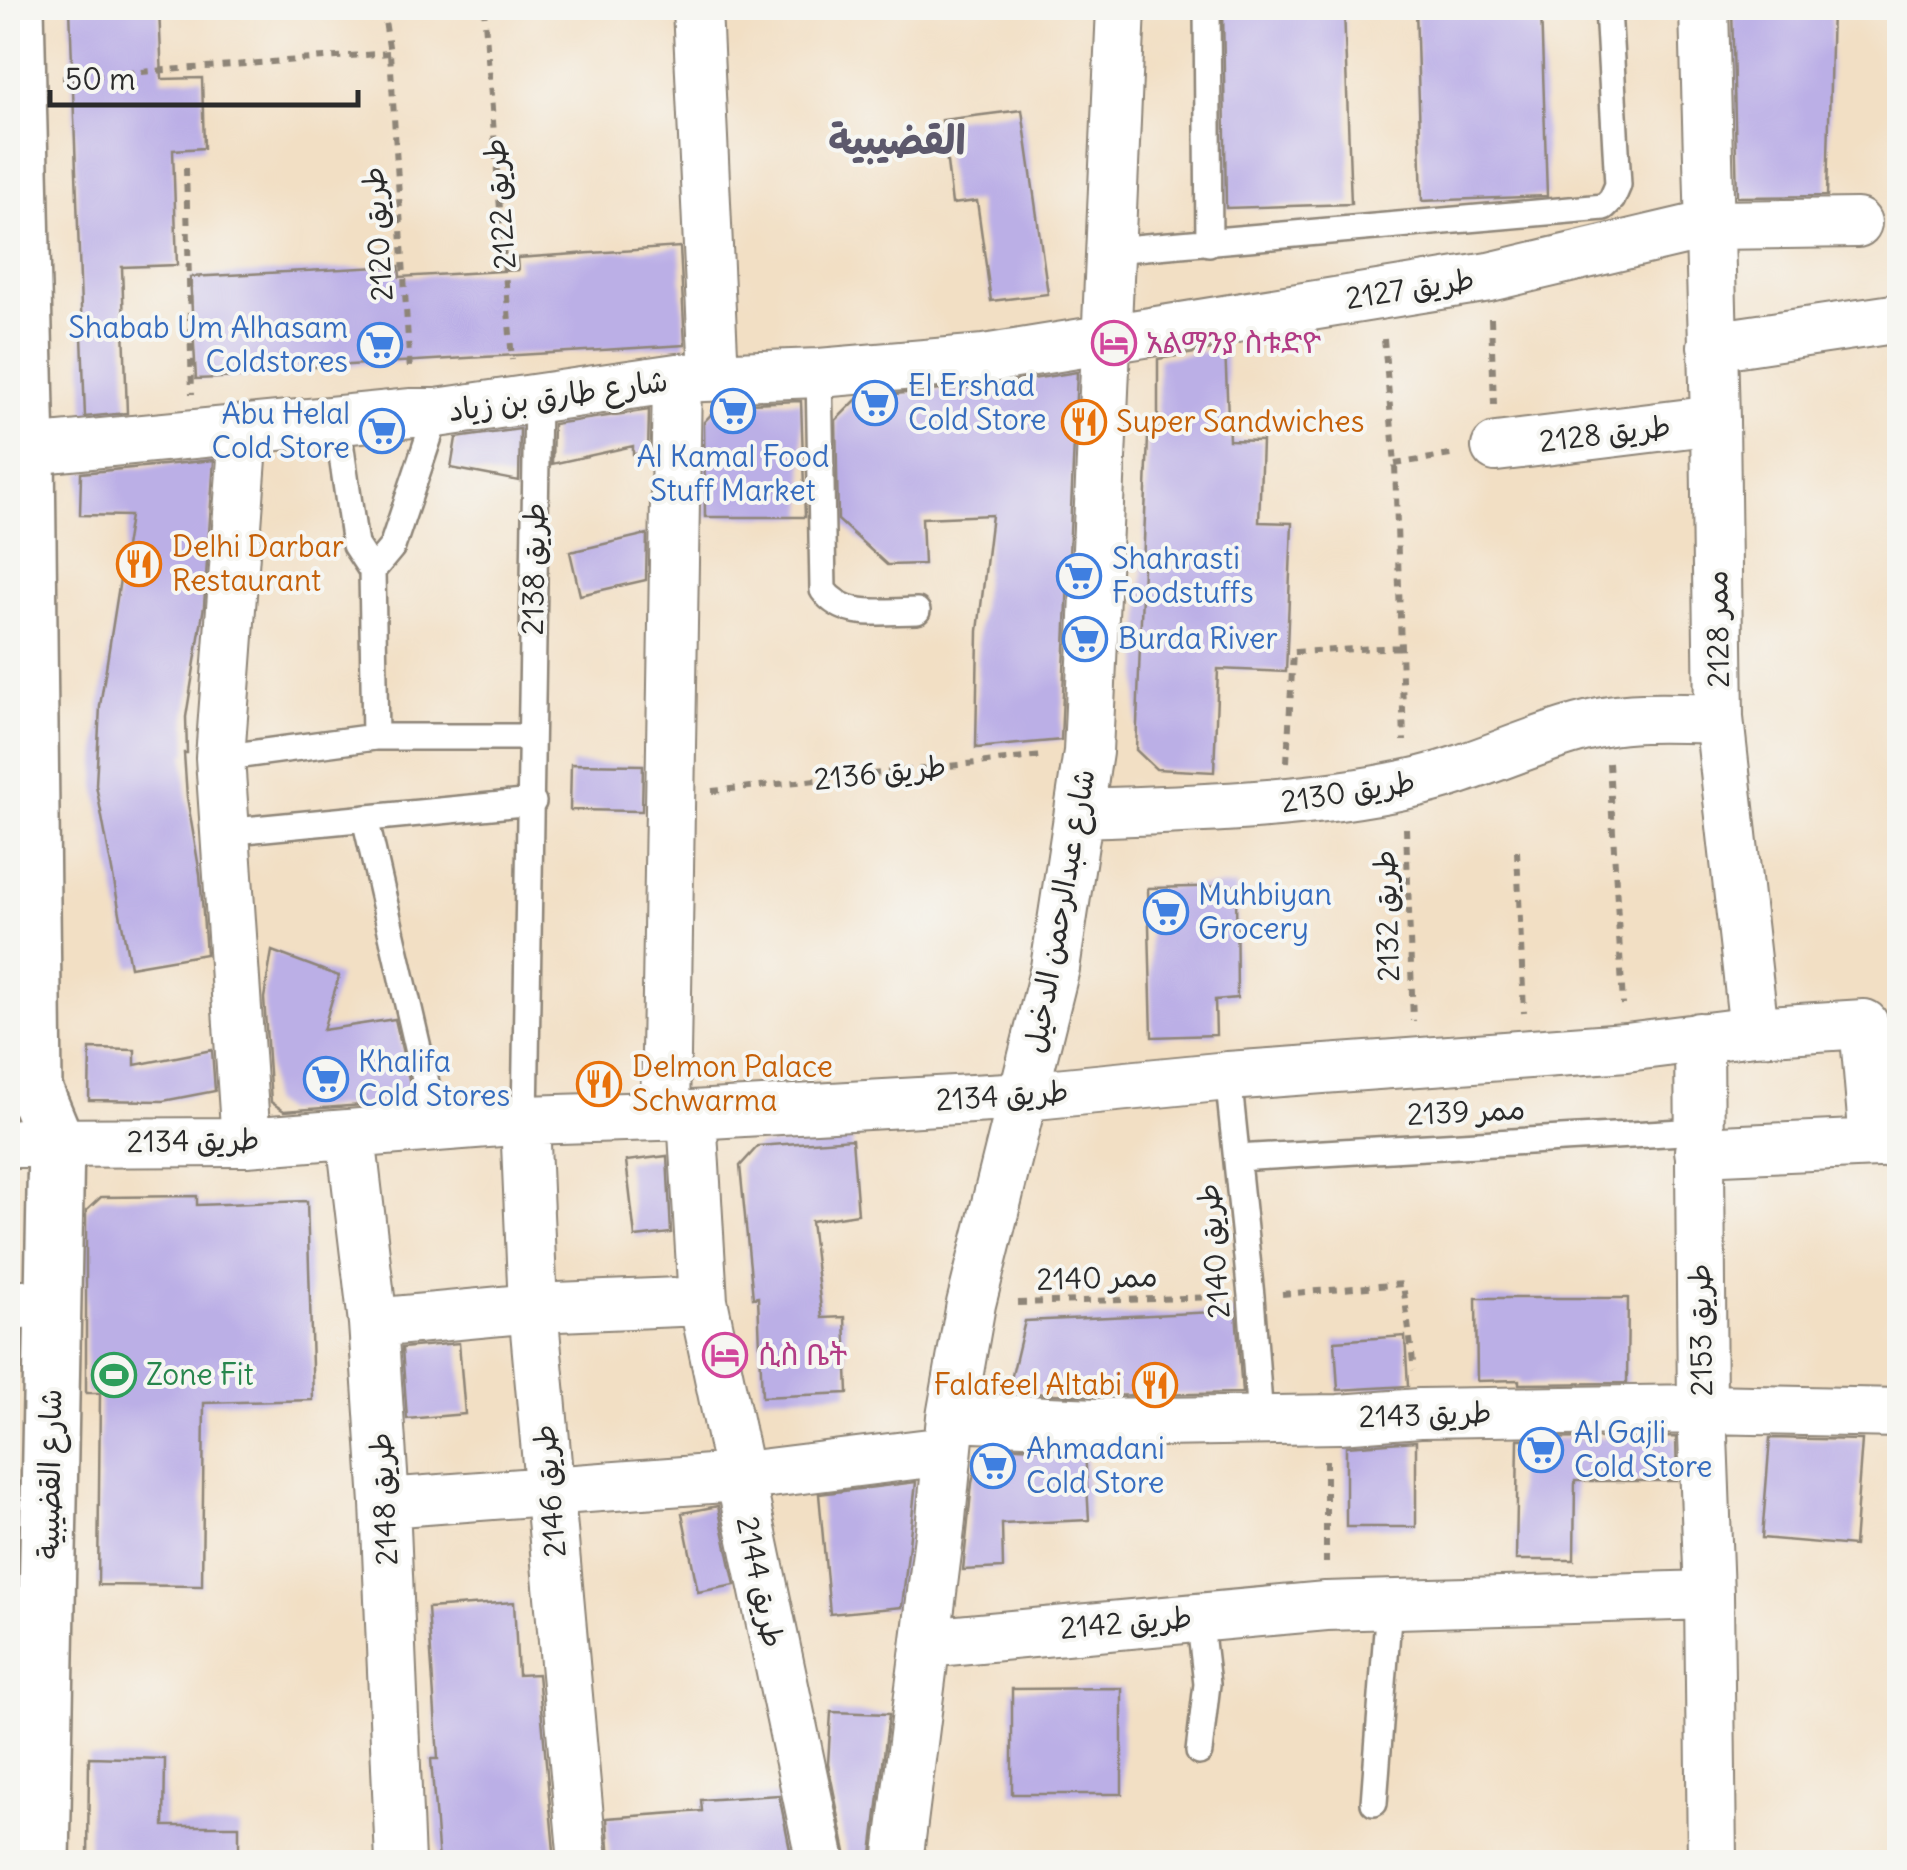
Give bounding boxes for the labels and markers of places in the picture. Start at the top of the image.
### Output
place label: Shabab Um Alhasam Coldstores [68,308,348,380]
hotel icon: አልማንያ ስቱድዮ [1091,320,1137,366]
supermarket icon: Shabab Um Alhasam Coldstores [357,322,403,368]
place label: አልማንያ ስቱድዮ [1146,323,1321,361]
place label: El Ershad Cold Store [908,366,1046,438]
supermarket icon: El Ershad Cold Store [852,380,898,426]
supermarket icon: Al Kamal Food Stuff Market [710,388,756,434]
place label: Abu Helal Cold Store [212,394,350,466]
restaurant icon: Super Sandwiches [1061,399,1107,445]
place label: Super Sandwiches [1116,402,1364,440]
supermarket icon: Abu Helal Cold Store [359,408,405,454]
place label: Al Kamal Food Stuff Market [637,437,829,509]
place label: Delhi Darbar Restaurant [172,527,344,599]
place label: Shahrasti Foodstuffs [1112,539,1254,611]
restaurant icon: Delhi Darbar Restaurant [116,541,162,587]
supermarket icon: Shahrasti Foodstuffs [1056,553,1102,599]
supermarket icon: Burda River [1062,616,1108,662]
place label: Burda River [1118,619,1278,657]
place label: Muhbiyan Grocery [1198,875,1332,947]
supermarket icon: Muhbiyan Grocery [1143,889,1189,935]
place label: Khalifa Cold Stores [358,1042,510,1114]
place label: Delmon Palace Schwarma [632,1047,833,1119]
supermarket icon: Khalifa Cold Stores [303,1056,349,1102]
restaurant icon: Delmon Palace Schwarma [576,1061,622,1107]
hotel icon: ሲስ ቤት [702,1332,748,1378]
place label: ሲስ ቤት [758,1335,847,1373]
sports icon: Zone Fit [91,1352,137,1398]
place label: Zone Fit [146,1355,254,1393]
restaurant icon: Falafeel Altabi [1132,1362,1178,1408]
place label: Falafeel Altabi [934,1365,1122,1403]
place label: Al Gajli Cold Store [1574,1413,1712,1485]
supermarket icon: Al Gajli Cold Store [1518,1427,1564,1473]
place label: Ahmadani Cold Store [1026,1429,1165,1501]
supermarket icon: Ahmadani Cold Store [970,1443,1016,1489]

